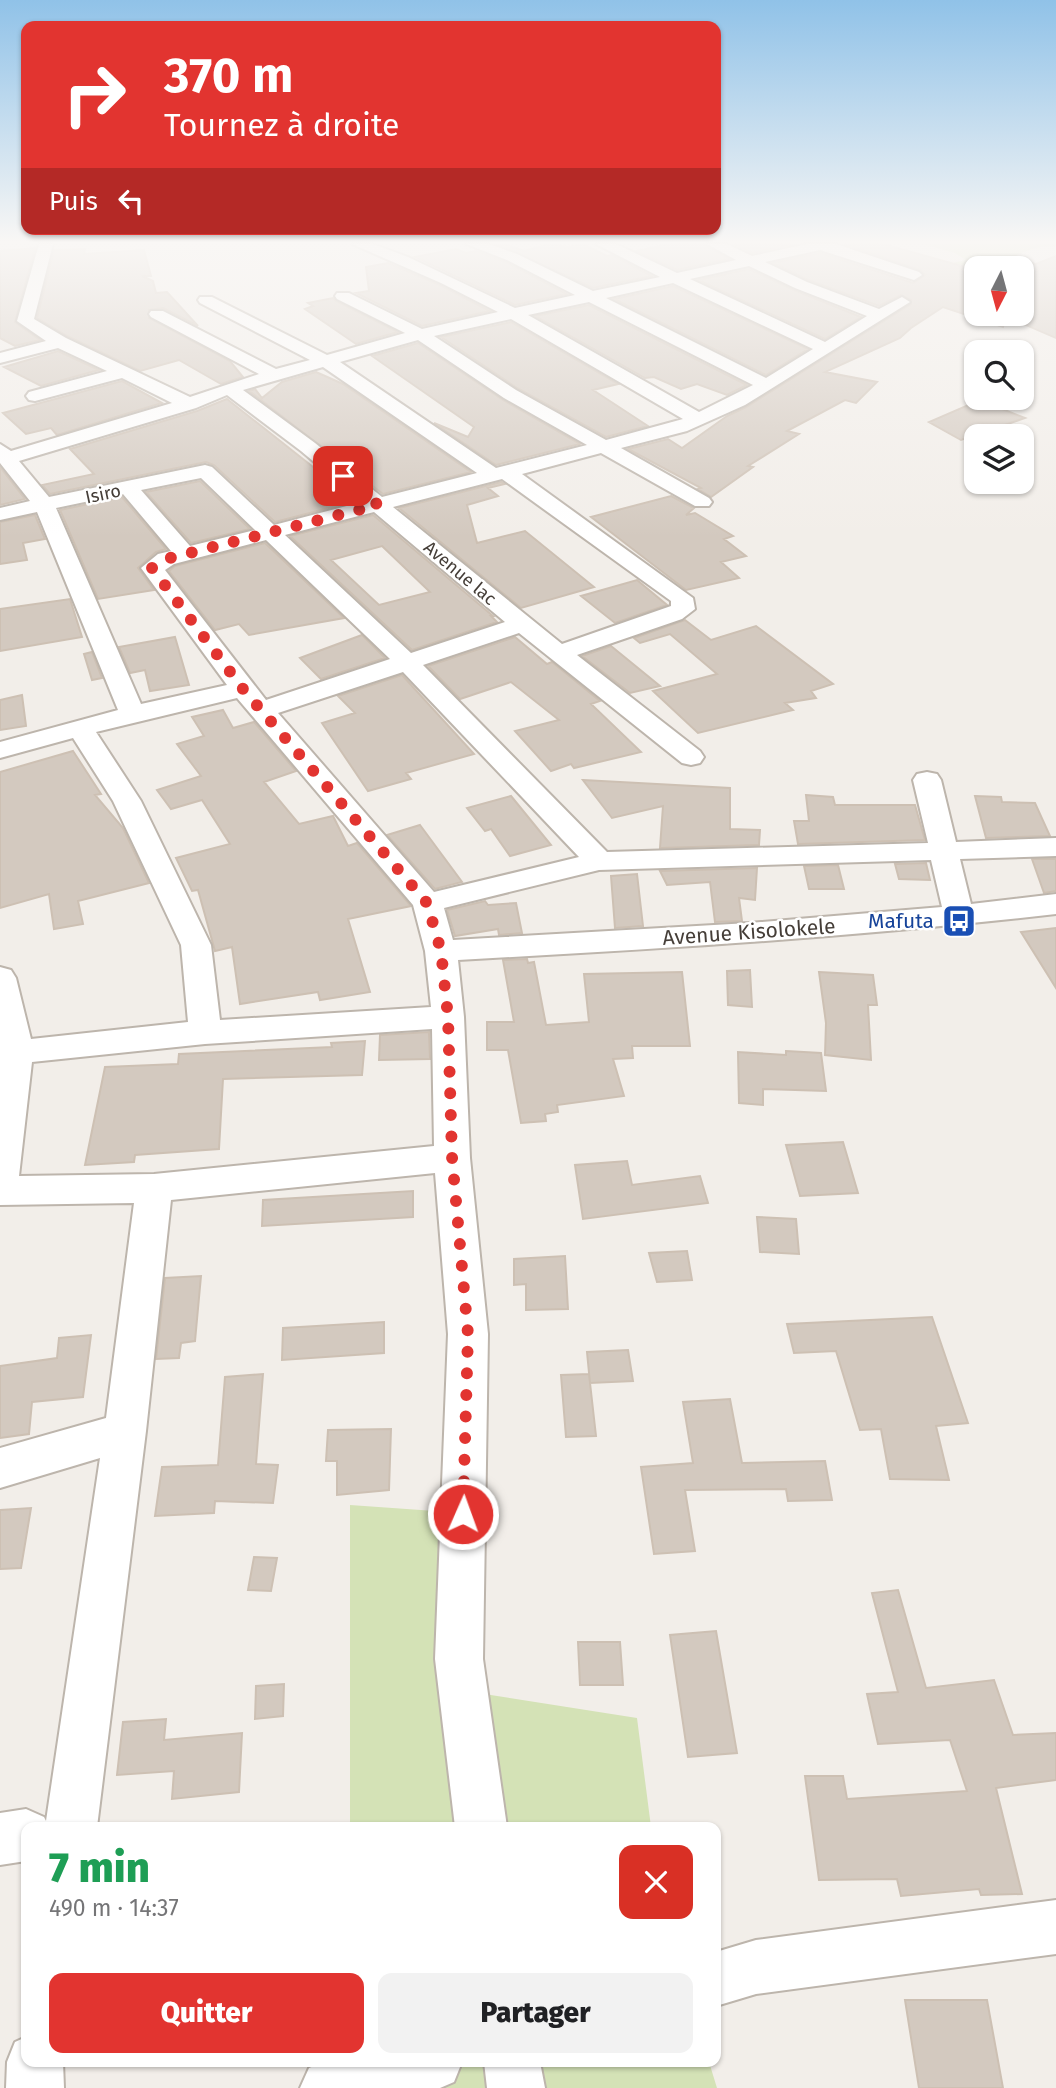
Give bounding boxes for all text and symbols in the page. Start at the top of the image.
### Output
text: 370 m [164,46,293,105]
icon: right [49,49,140,140]
text: Tournez à droite [164,106,400,144]
icon: left [112,182,150,220]
text: Puis [49,186,98,217]
north arrow [964,256,1034,326]
map controls [964,256,1034,494]
button: search [964,340,1034,410]
button: layers [964,424,1034,494]
pin [313,446,373,506]
icon: arrive [324,457,362,495]
street label: Isiro [83,480,123,508]
street label: Avenue lac [419,536,501,610]
bus stop icon: Mafuta [940,902,978,940]
place label: Mafuta [868,908,934,934]
street label: Avenue Kisolokele [662,913,836,951]
position arrow [426,1477,500,1551]
text: 7 min [49,1843,150,1893]
button: close [619,1845,693,1919]
text: 490 m · 14:37 [49,1894,179,1922]
button: Quitter [49,1973,364,2053]
button: Partager [378,1973,693,2053]

